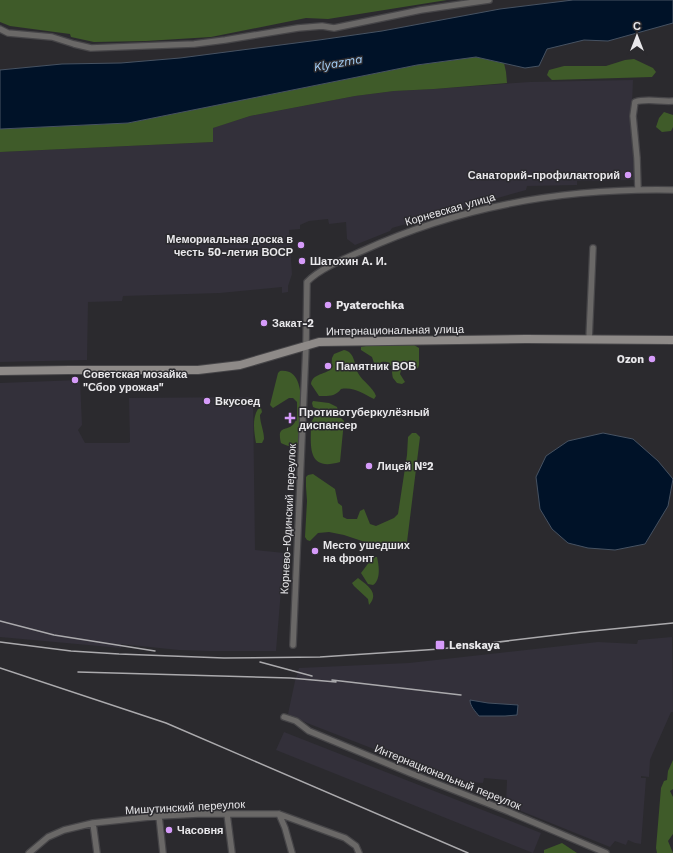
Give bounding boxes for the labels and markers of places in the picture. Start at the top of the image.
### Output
place label: Санаторий-профилакторий [468,169,620,182]
marker: Санаторий-профилакторий [623,170,633,180]
place label: Мемориальная доска в честь 50-летия ВОСР [166,233,293,259]
marker: Мемориальная доска в честь 50-летия ВОСР [296,240,306,250]
place label: Шатохин А. И. [310,255,387,268]
marker: Шатохин А. И. [297,256,307,266]
place label: Pyaterochka [336,299,405,312]
marker: Pyaterochka [323,300,333,310]
place label: Закат-2 [272,317,314,330]
marker: Закат-2 [259,318,269,328]
place label: Ozon [617,353,644,366]
marker: Ozon [647,354,657,364]
place label: Памятник ВОВ [336,360,416,373]
marker: Памятник ВОВ [323,361,333,371]
place label: Советская мозайка "Сбор урожая" [83,368,188,394]
marker: Советская мозайка "Сбор урожая" [70,375,80,385]
place label: Вкусоед [215,395,260,408]
marker: Вкусоед [202,396,212,406]
place label: Противотуберкулёзный диспансер [299,406,430,432]
marker: Противотуберкулёзный диспансер [284,412,296,424]
place label: Лицей №2 [377,460,434,473]
marker: Лицей №2 [364,461,374,471]
place label: Место ушедших на фронт [323,539,411,565]
marker: Место ушедших на фронт [310,546,320,556]
marker: Lenskaya [434,639,446,651]
place label: Lenskaya [449,639,500,652]
place label: Часовня [177,824,224,837]
marker: Часовня [164,825,174,835]

